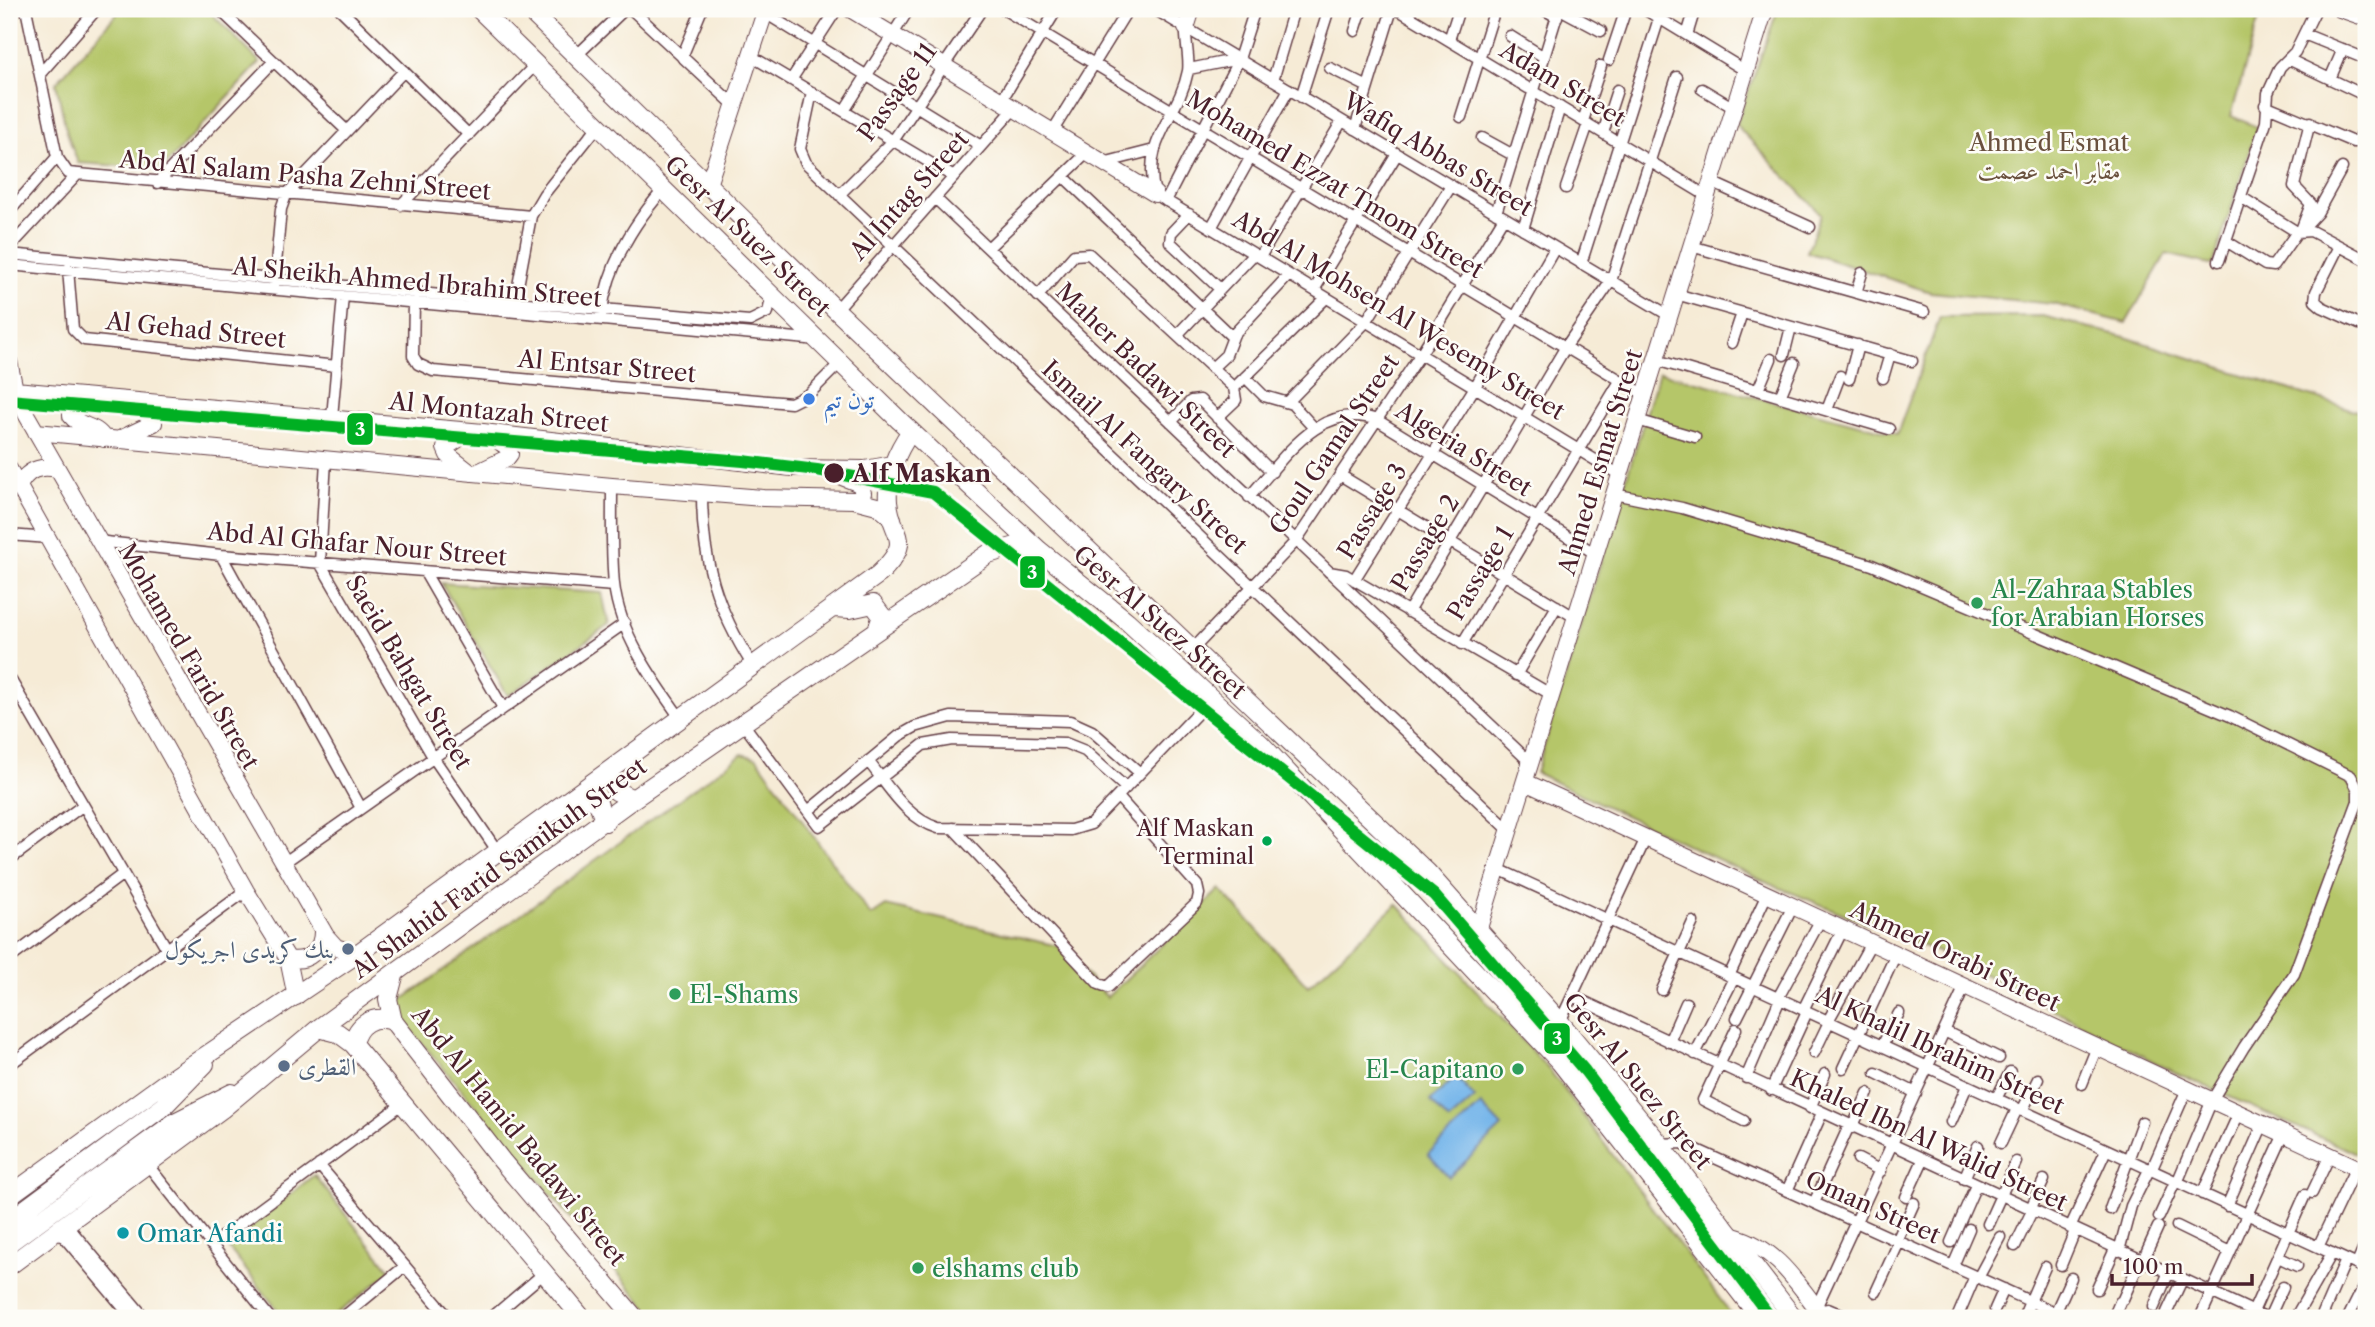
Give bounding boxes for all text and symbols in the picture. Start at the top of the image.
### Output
street label: Adam Street [1494,35,1632,133]
street label: Passage 11 [852,37,942,147]
street label: Mohamed Ezzat Tmom Street [1181,84,1489,285]
street label: Wafiq Abbas Street [1337,85,1539,222]
street label: Al Intag Street [843,124,975,266]
park label: Ahmed Esmat مقابر احمد عصمت [1968,128,2130,185]
street label: Abd Al Salam Pasha Zehni Street [117,144,493,206]
street label: Gesr Al Suez Street [659,150,837,323]
street label: Abd Al Mohsen Al Wesemy Street [1227,204,1571,426]
street label: Al Sheikh Ahmed Ibrahim Street [230,251,603,313]
street label: Maher Badawi Street [1050,277,1242,464]
street label: Al Gehad Street [104,306,288,354]
street label: Al Entsar Street [516,344,698,388]
street label: Ahmed Esmat Street [1552,345,1648,579]
street label: Goul Gamal Street [1263,348,1405,540]
street label: Ismail Al Fangary Street [1036,354,1254,560]
place label: تون تيم [823,385,874,424]
street label: Al Montazah Street [387,386,611,438]
marker: تون تيم [801,391,817,407]
street label: Algeria Street [1390,395,1538,503]
line badge: 3 [346,412,374,446]
text: 3 [355,418,365,441]
street label: Passage 3 [1331,458,1413,564]
place label: Alf Maskan [851,459,992,488]
marker: Alf Maskan [822,461,846,485]
street label: Passage 2 [1385,489,1465,597]
street label: Abd Al Ghafar Nour Street [205,516,509,572]
street label: Passage 1 [1441,521,1519,625]
street label: Mohamed Farid Street [112,538,266,775]
street label: Gesr Al Suez Street [1068,539,1253,705]
line badge: 3 [1019,555,1046,589]
text: 3 [1027,561,1037,584]
street label: Saeid Bahgat Street [340,570,479,775]
place label: Al-Zahraa Stables for Arabian Horses [1990,575,2205,632]
marker: Al-Zahraa Stables for Arabian Horses [1969,595,1985,611]
street label: Al Shahid Farid Samikuh Street [345,751,652,985]
place label: Alf Maskan Terminal [1136,815,1254,870]
marker: Alf Maskan Terminal [1260,834,1274,848]
street label: Ahmed Orabi Street [1844,894,2065,1018]
place label: بنك كريدى اجريكول [165,935,334,965]
marker: بنك كريدى اجريكول [340,941,356,957]
street label: Al Khalil Ibrahim Street [1810,979,2069,1121]
place label: El-Shams [689,980,799,1009]
marker: El-Shams [667,986,683,1002]
street label: Gesr Al Suez Street [1558,987,1718,1176]
street label: Abd Al Hamid Badawi Street [405,1000,633,1272]
line badge: 3 [1543,1022,1571,1055]
text: 3 [1552,1027,1562,1050]
place label: القطرى [298,1052,356,1082]
place label: El-Capitano [1365,1055,1504,1084]
marker: القطرى [276,1058,292,1074]
marker: El-Capitano [1510,1061,1526,1077]
street label: Khaled Ibn Al Walid Street [1786,1063,2073,1217]
street label: Oman Street [1801,1164,1945,1250]
place label: Omar Afandi [137,1219,283,1248]
marker: Omar Afandi [115,1225,131,1241]
scale bar [2112,1243,2252,1287]
place label: elshams club [932,1254,1079,1283]
text: 100 m [2123,1254,2184,1279]
marker: elshams club [910,1260,926,1276]

